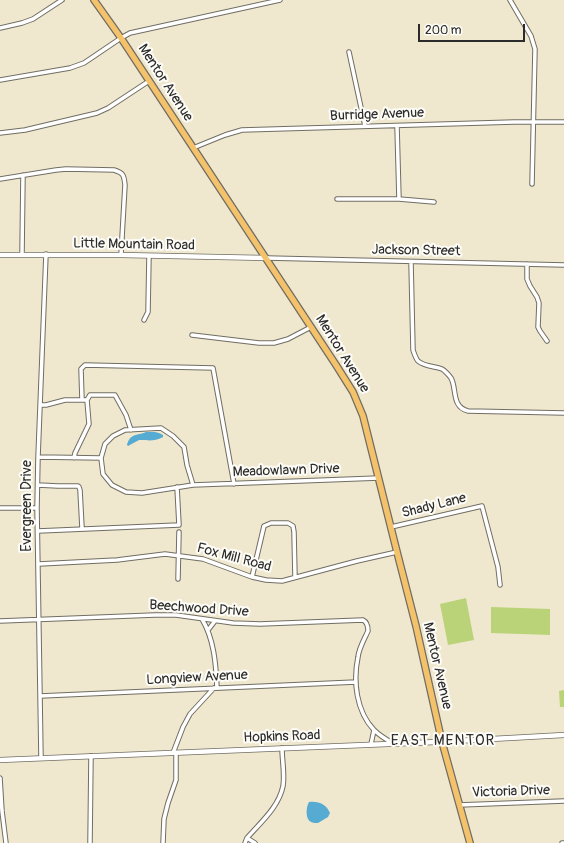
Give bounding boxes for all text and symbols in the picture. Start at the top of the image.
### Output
scale bar [420,16,527,42]
text: 200 m [425,23,461,38]
street label: Mentor Avenue [134,41,196,125]
street label: Burridge Avenue [330,105,424,125]
street label: Little Mountain Road [73,236,195,254]
street label: Jackson Street [371,242,461,260]
street label: Mentor Avenue [311,312,373,396]
street label: Evergreen Drive [19,460,35,552]
street label: Meadowlawn Drive [232,461,340,481]
street label: Shady Lane [400,490,468,522]
street label: Fox Mill Road [195,540,273,576]
street label: Beechwood Drive [149,597,249,621]
street label: Mentor Avenue [419,621,455,711]
street label: Longview Avenue [146,667,248,689]
street label: Hopkins Road [243,727,321,747]
district label: EAST MENTOR [391,732,495,750]
street label: Victoria Drive [472,782,550,802]

